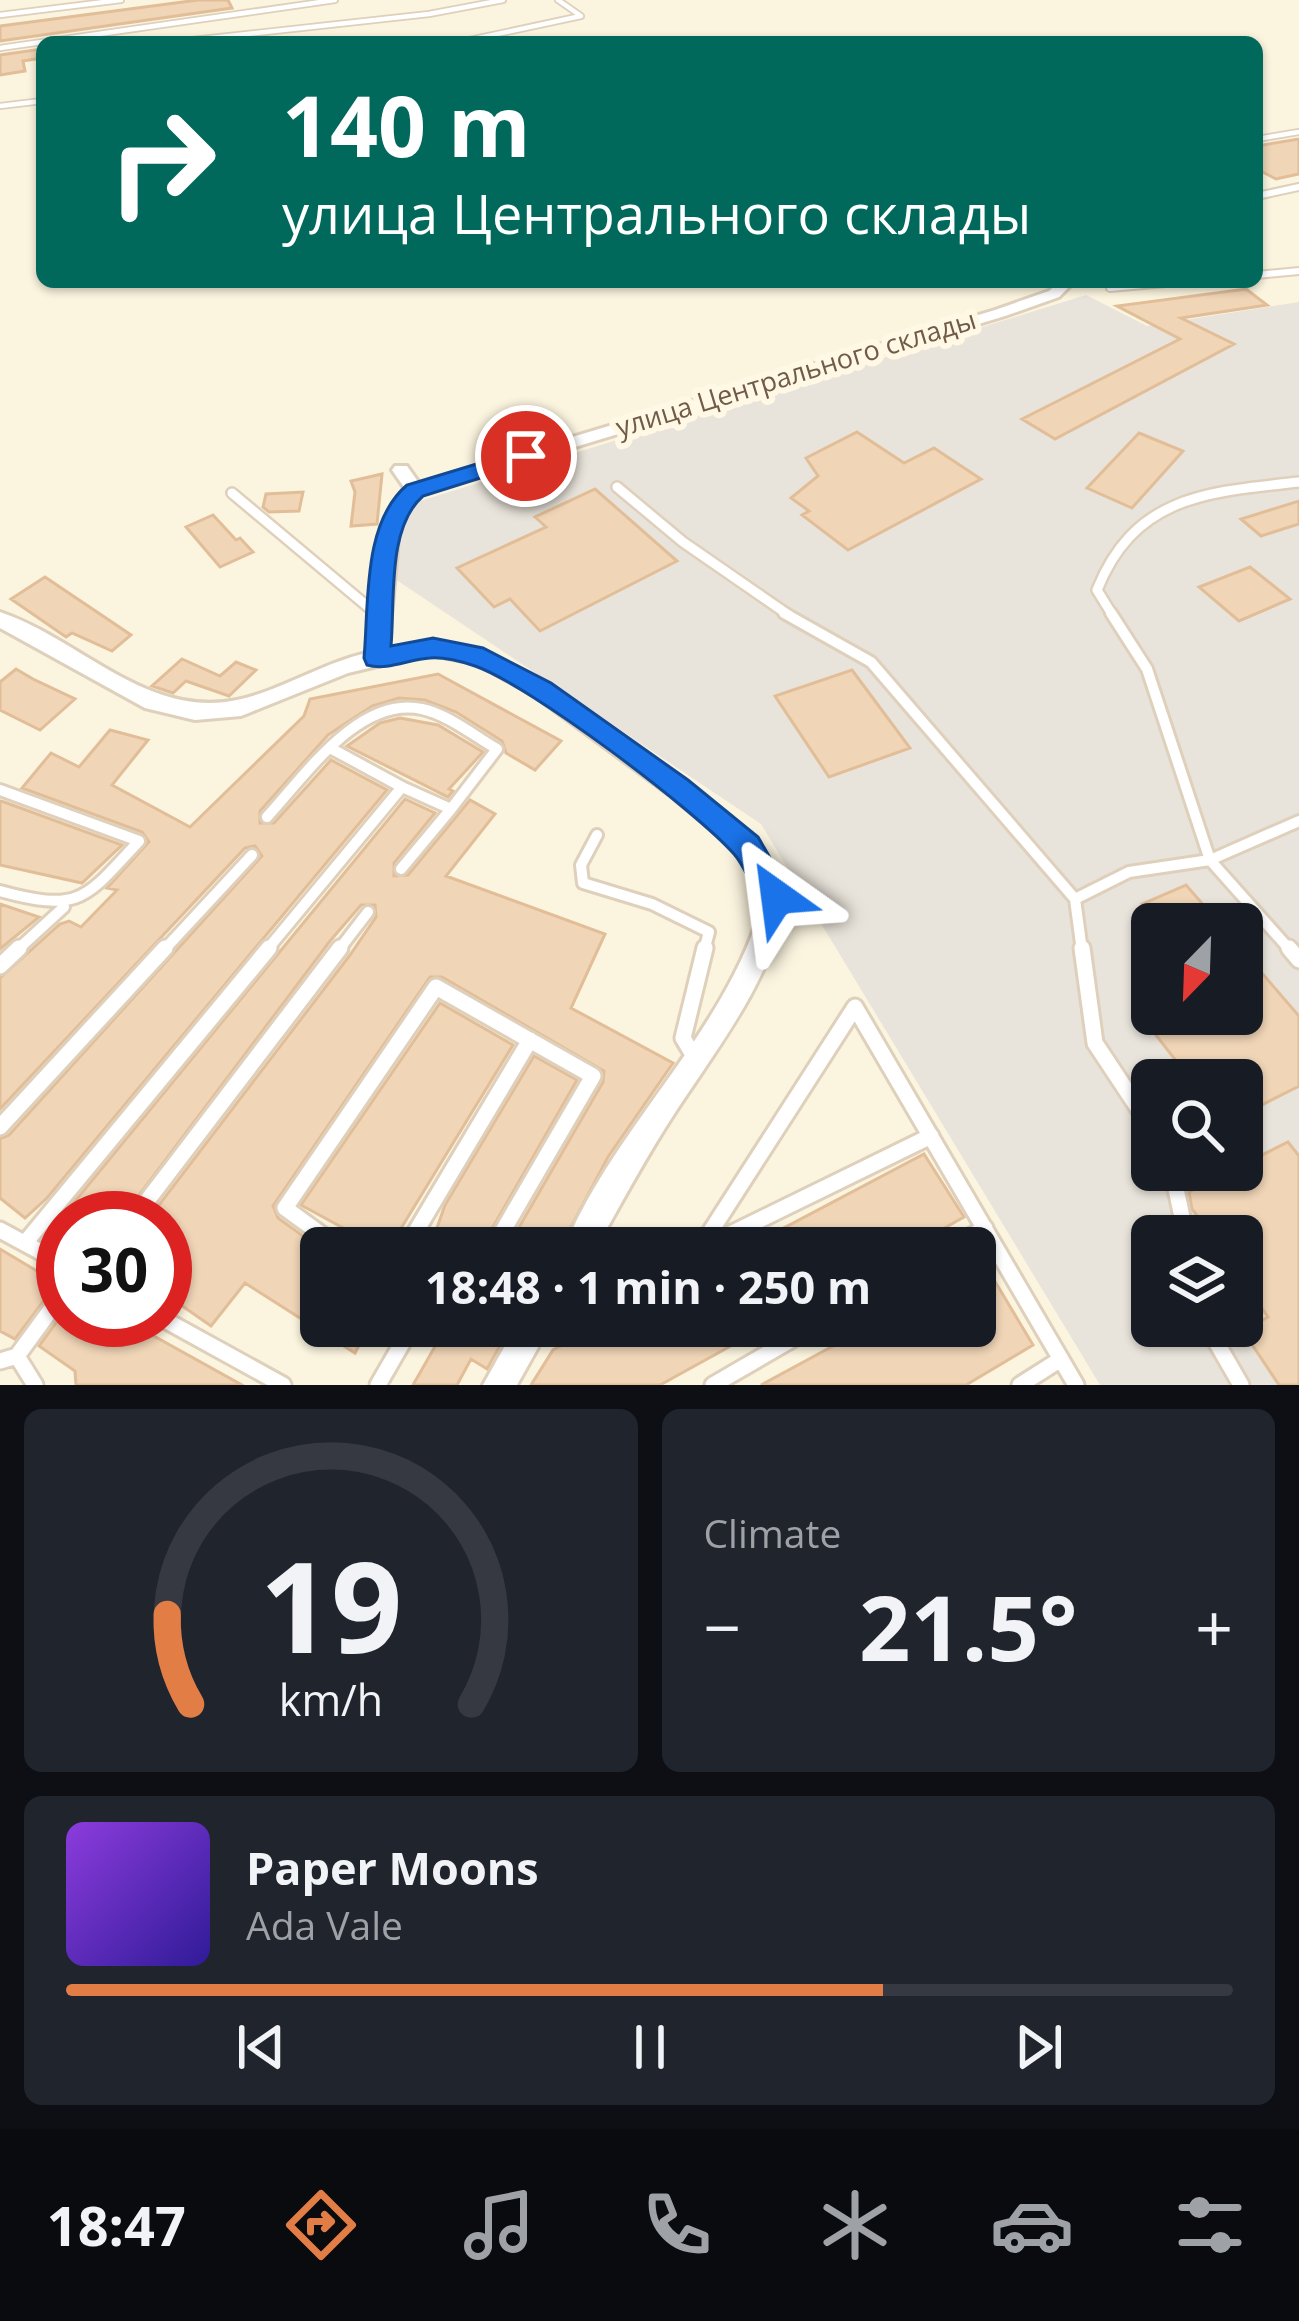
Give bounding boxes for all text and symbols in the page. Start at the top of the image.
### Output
text: 140 m [282,67,530,182]
icon: right [84,84,240,240]
text: улица Центрального склады [282,176,1031,250]
street label: улица Центрального склады [611,300,980,445]
pin [475,405,577,507]
icon: arrive [493,423,559,489]
position arrow [714,834,840,960]
north arrow [1131,903,1263,1035]
map controls [1131,903,1263,1347]
button: search [1131,1059,1263,1191]
speed limit sign: 30 [36,1191,192,1347]
button: layers [1131,1215,1263,1347]
text: 18:48 · 1 min · 250 m [425,1256,871,1317]
text: Climate [704,1506,841,1559]
text: 19 [259,1520,402,1690]
text: 21.5° [859,1565,1078,1687]
text: − [704,1581,741,1671]
text: + [1195,1581,1233,1671]
text: km/h [279,1669,383,1728]
text: Paper Moons [246,1837,539,1898]
text: Ada Vale [246,1898,403,1951]
icon: previous [228,2014,294,2080]
icon: pause [617,2014,683,2080]
icon: next [1006,2014,1072,2080]
icon: directions [279,2183,363,2267]
icon: music [457,2183,541,2267]
icon: phone [635,2183,719,2267]
icon: climate [813,2183,897,2267]
icon: car [990,2183,1074,2267]
icon: filters [1168,2183,1252,2267]
text: 18:47 [47,2188,186,2262]

